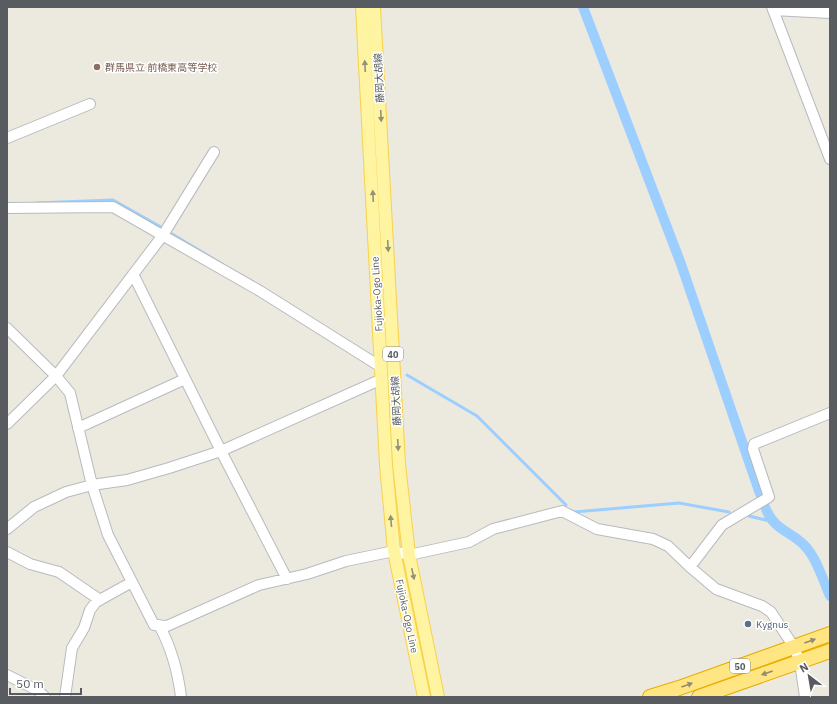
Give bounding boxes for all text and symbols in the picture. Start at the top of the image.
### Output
street label: 藤岡大胡線 [371,53,387,103]
one-way arrow [362,60,369,72]
place label: 群馬県立 前橋東高等学校 [105,61,217,74]
marker: 群馬県立 前橋東高等学校 [92,62,102,72]
one-way arrow [377,110,384,122]
one-way arrow [369,190,376,202]
one-way arrow [385,240,391,253]
street label: Fujioka-Ogo Line [369,256,385,332]
road number: 40 [383,347,403,361]
street label: 藤岡大胡線 [388,376,404,426]
one-way arrow [395,439,401,452]
one-way arrow [388,515,394,527]
one-way arrow [410,568,416,581]
street label: Fujioka-Ogo Line [393,578,421,655]
place label: Kygnus [756,618,789,631]
marker: Kygnus [743,619,753,629]
one-way arrow [804,638,816,644]
north arrow [789,656,829,696]
road number: 50 [730,659,750,673]
text: N [797,659,811,675]
scale bar [10,670,81,696]
one-way arrow [760,670,772,676]
text: 50 m [16,676,44,691]
one-way arrow [682,682,694,688]

